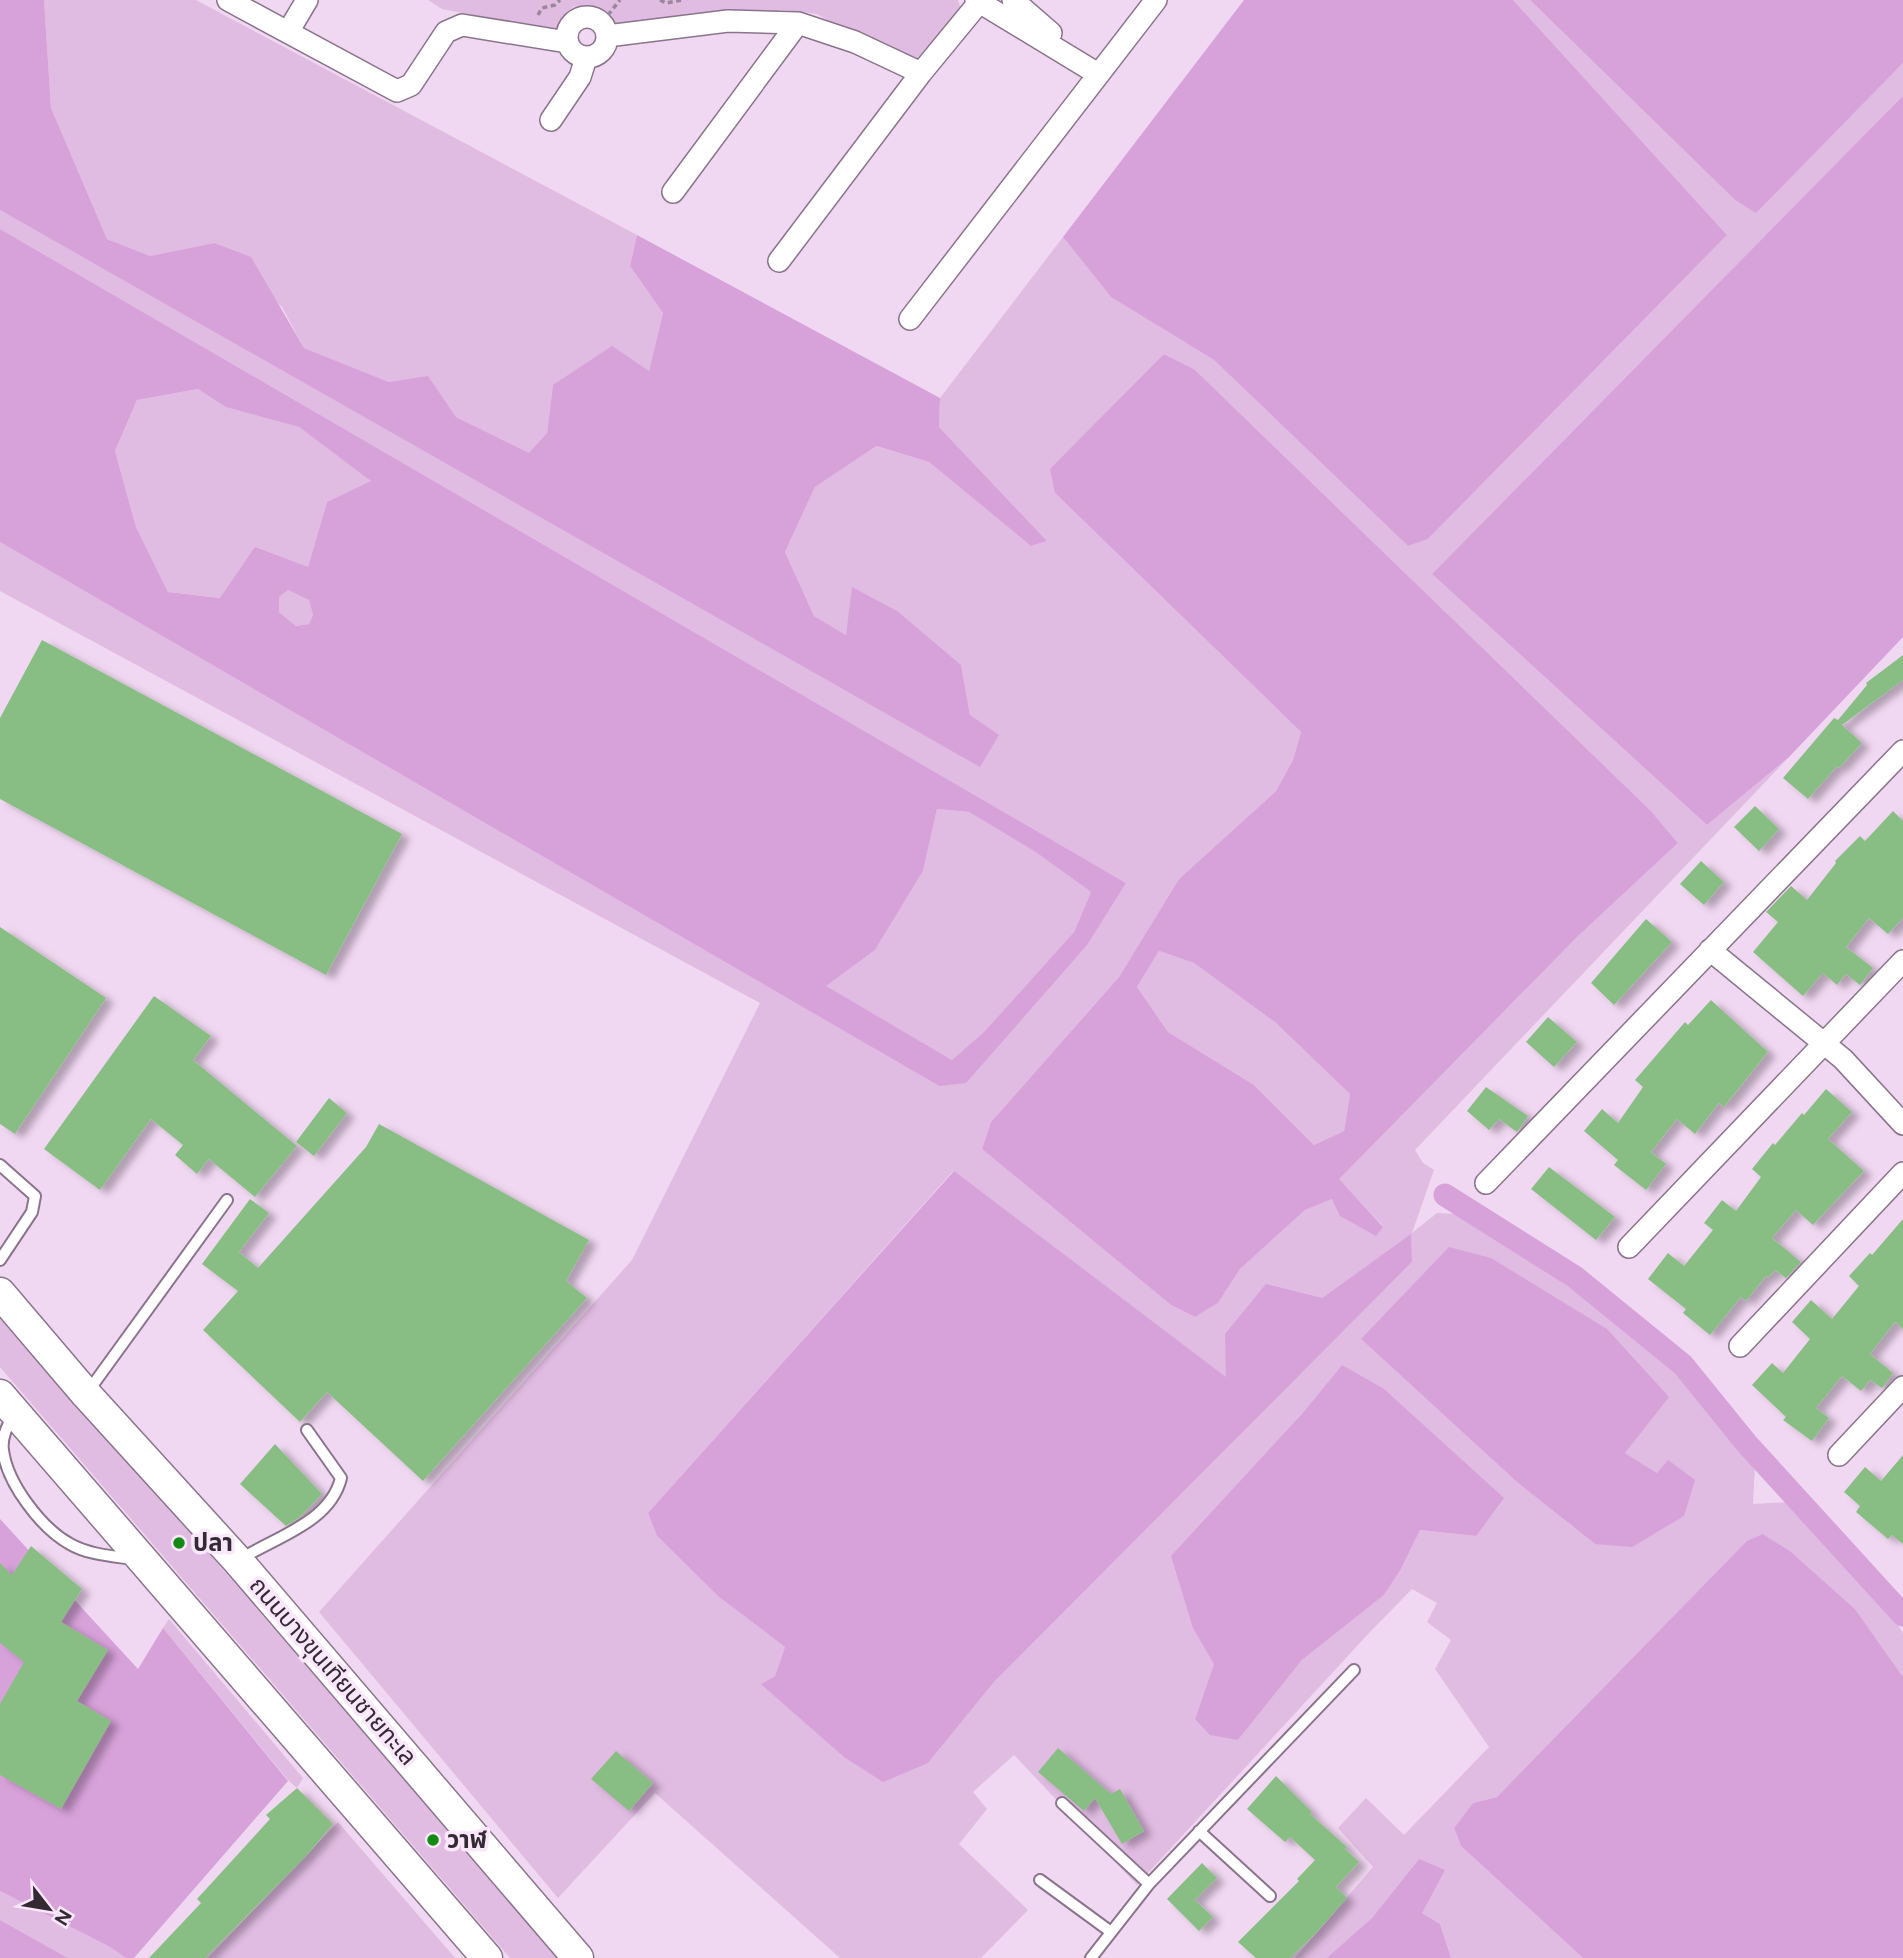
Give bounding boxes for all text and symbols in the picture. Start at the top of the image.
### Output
place label: ปลา [193,1528,233,1557]
marker: ปลา [171,1535,187,1551]
street label: ถนนบางขุนเทียนชายทะเล [243,1571,423,1771]
place label: วาฬ [447,1825,488,1854]
marker: วาฬ [425,1832,441,1848]
north arrow [14,1874,84,1944]
text: N [50,1905,77,1930]

